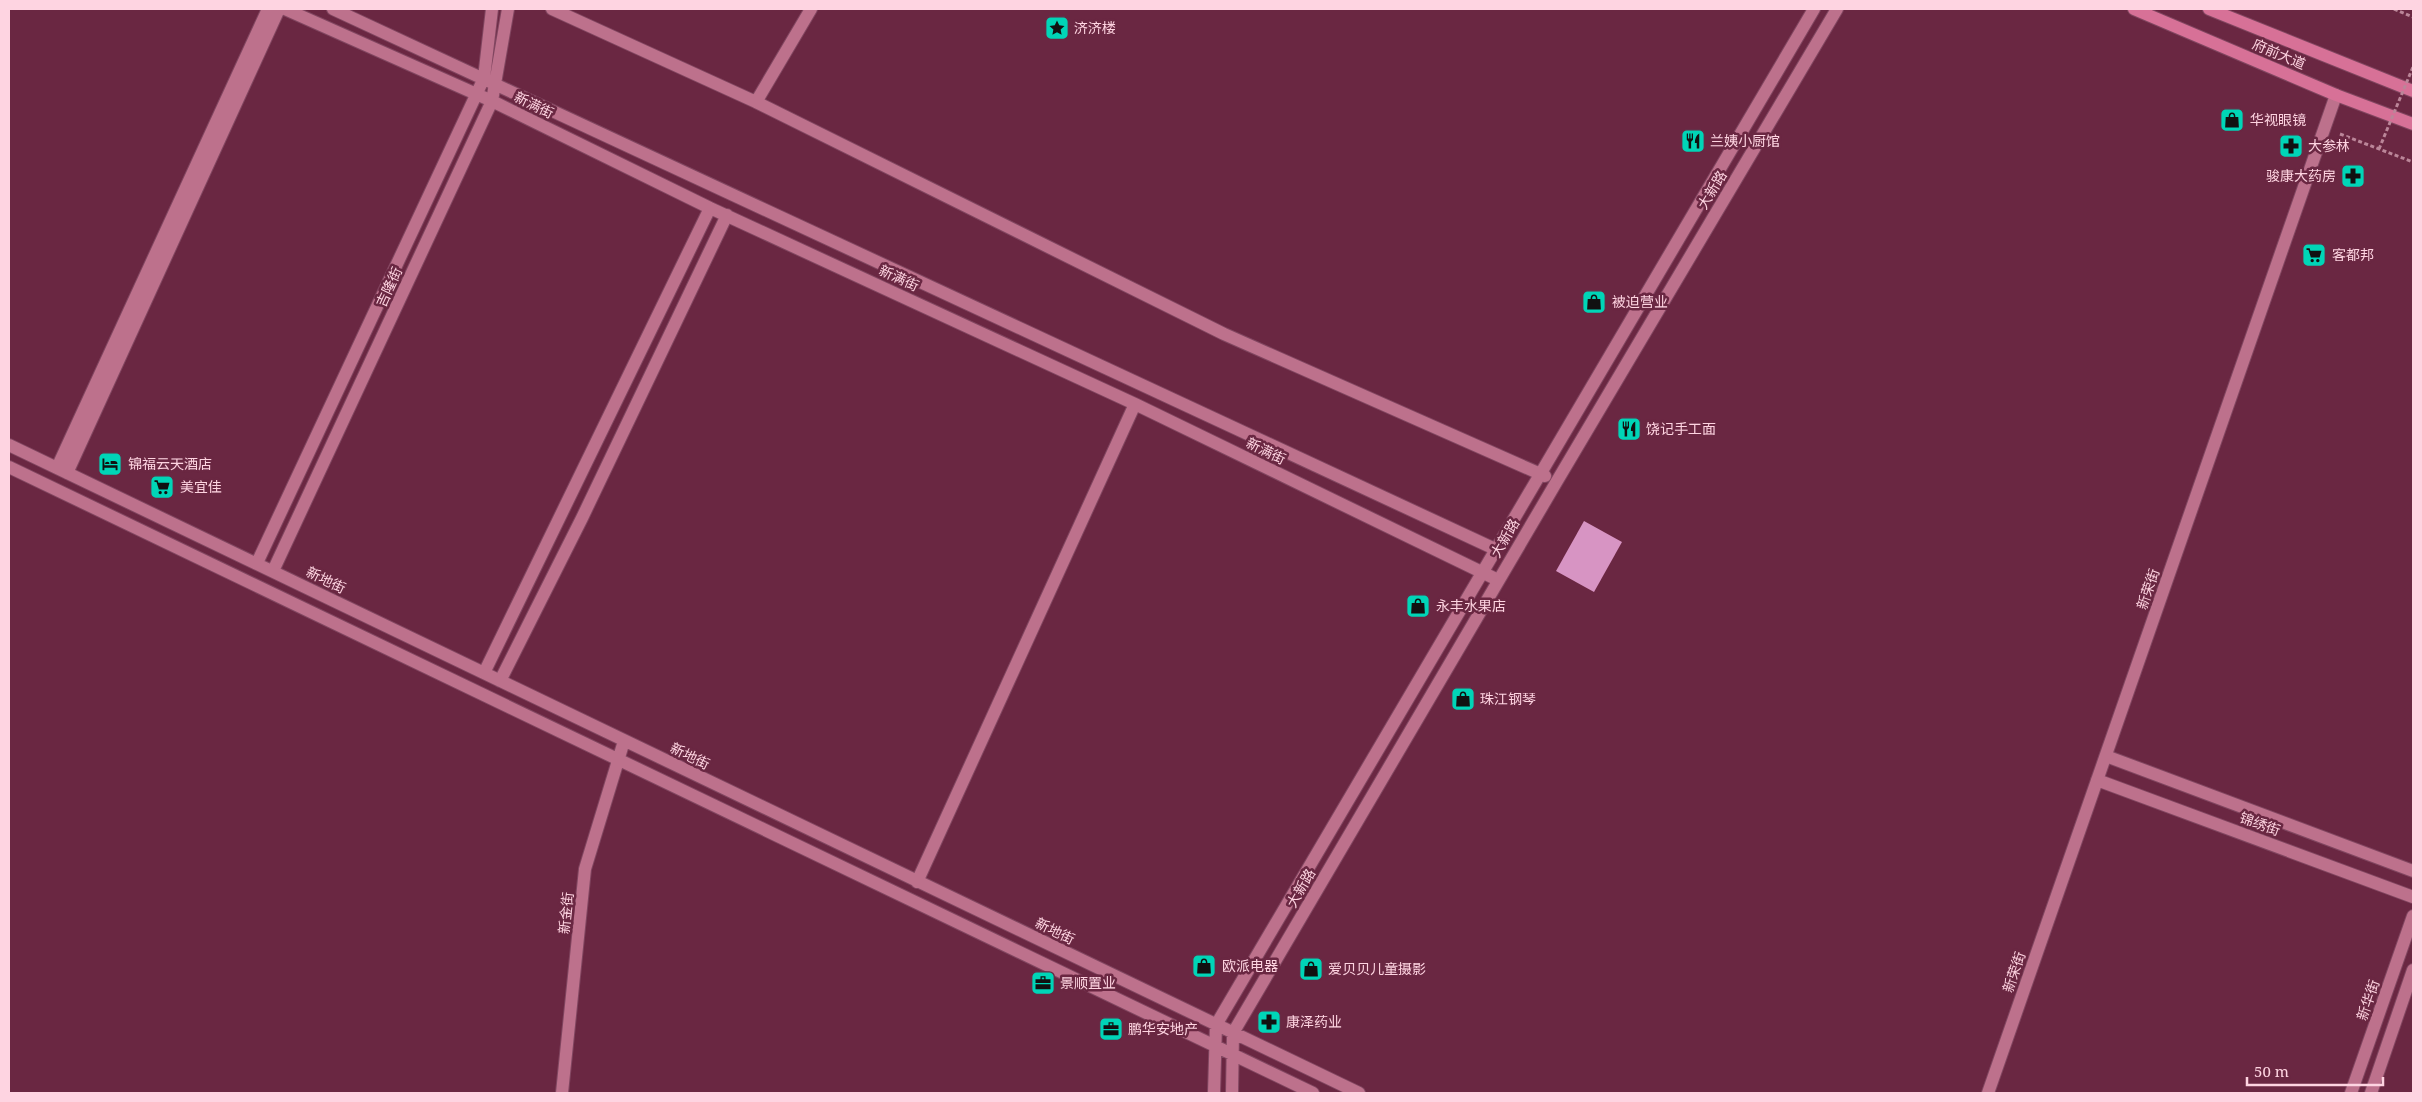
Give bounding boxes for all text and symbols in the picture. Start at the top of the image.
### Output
place icon: 济济楼 [1044,15,1070,41]
place label: 济济楼 [1074,18,1116,37]
street label: 府前大道 [2250,34,2309,73]
street label: 新满街 [511,87,557,122]
shop icon: 华视眼镜 [2219,107,2245,133]
place label: 华视眼镜 [2250,110,2306,129]
restaurant icon: 兰姨小厨馆 [1680,128,1706,154]
place label: 兰姨小厨馆 [1710,131,1780,150]
pharmacy icon: 大参林 [2278,133,2304,159]
place label: 大参林 [2308,136,2350,155]
pharmacy icon: 骏康大药房 [2340,163,2366,189]
place label: 骏康大药房 [2266,166,2336,185]
street label: 大新路 [1693,167,1731,213]
supermarket icon: 客都邦 [2301,242,2327,268]
place label: 客都邦 [2332,245,2374,264]
street label: 新满街 [876,260,922,295]
street label: 吉隆街 [371,264,406,310]
shop icon: 被迫营业 [1581,289,1607,315]
place label: 被迫营业 [1612,292,1668,311]
restaurant icon: 饶记手工面 [1616,416,1642,442]
place label: 饶记手工面 [1646,419,1716,438]
street label: 新满街 [1243,433,1289,468]
hotel icon: 锦福云天酒店 [97,451,123,477]
place label: 锦福云天酒店 [128,454,212,473]
supermarket icon: 美宜佳 [149,474,175,500]
place label: 美宜佳 [180,477,222,496]
street label: 大新路 [1486,515,1523,561]
street label: 新地街 [303,562,349,597]
street label: 新荣街 [2132,566,2163,612]
shop icon: 永丰水果店 [1405,593,1431,619]
place label: 永丰水果店 [1436,596,1506,615]
shop icon: 珠江钢琴 [1450,686,1476,712]
place label: 珠江钢琴 [1480,689,1536,708]
street label: 新地街 [667,738,713,773]
street label: 锦绣街 [2237,807,2283,840]
street label: 大新路 [1282,865,1319,911]
street label: 新金街 [554,891,577,935]
street label: 新地街 [1032,913,1078,948]
street label: 新荣街 [1998,949,2029,995]
shop icon: 欧派电器 [1191,953,1217,979]
place label: 欧派电器 [1222,956,1278,975]
shop icon: 爱贝贝儿童摄影 [1298,956,1324,982]
place label: 爱贝贝儿童摄影 [1328,959,1426,978]
office icon: 景顺置业 [1030,970,1056,996]
place label: 景顺置业 [1060,973,1116,992]
street label: 新华街 [2352,977,2383,1023]
pharmacy icon: 康泽药业 [1256,1009,1282,1035]
place label: 康泽药业 [1286,1012,1342,1031]
office icon: 鹏华安地产 [1098,1016,1124,1042]
place label: 鹏华安地产 [1128,1019,1198,1038]
scale bar [2247,1054,2383,1086]
text: 50 m [2254,1061,2289,1081]

